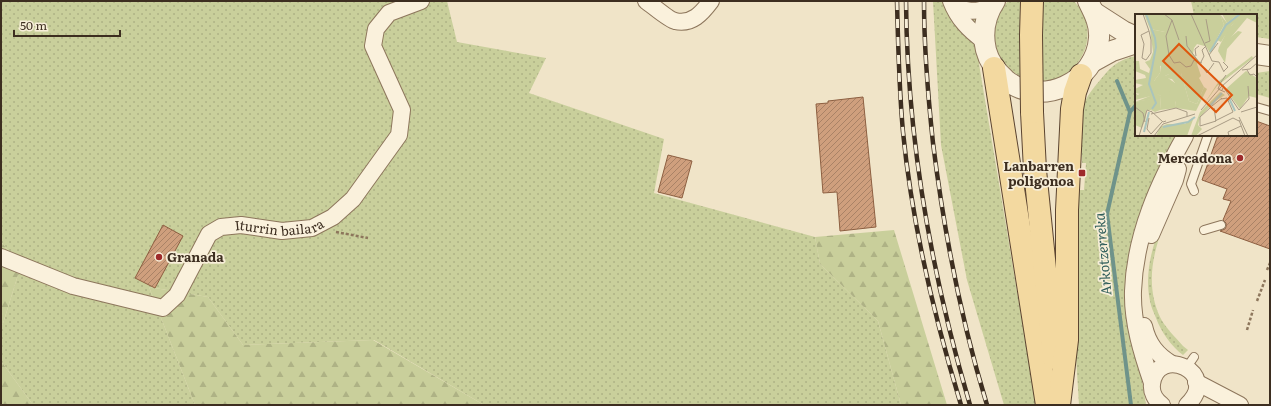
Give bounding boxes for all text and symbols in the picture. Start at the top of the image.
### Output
scale bar [14,12,120,38]
inset map [1135,14,1257,136]
text: 50 m [20,16,47,34]
place label: Mercadona [1158,148,1232,167]
marker: Mercadona [1235,153,1245,163]
place label: Lanbarren poligonoa [1004,156,1074,190]
marker: Lanbarren poligonoa [1077,168,1087,178]
water label: Arkotzerreka [1088,212,1116,296]
street label: Iturrin bailara [234,213,327,240]
place label: Granada [167,247,224,266]
marker: Granada [154,252,164,262]

